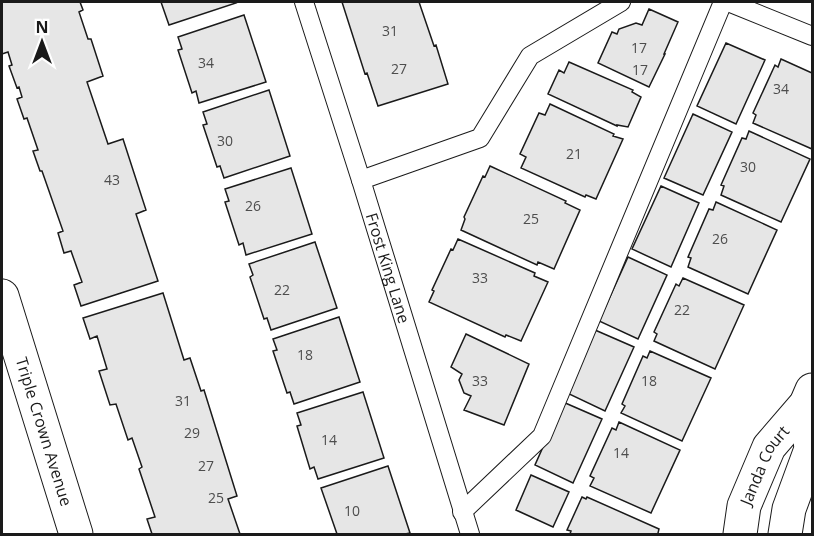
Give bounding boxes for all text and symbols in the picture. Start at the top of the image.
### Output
north arrow [12,12,72,72]
text: N [35,16,49,38]
house number: 31 [382,21,398,40]
house number: 17 [631,38,647,57]
house number: 34 [198,53,214,72]
house number: 27 [391,59,407,78]
house number: 17 [632,60,648,79]
house number: 34 [773,79,789,98]
house number: 30 [217,131,233,150]
house number: 21 [566,144,582,163]
house number: 30 [740,157,756,176]
house number: 43 [104,170,120,189]
house number: 26 [245,196,261,215]
house number: 25 [523,209,539,228]
street label: Frost King Lane [361,210,415,326]
house number: 26 [712,229,728,248]
house number: 33 [472,268,488,287]
house number: 22 [274,280,290,299]
house number: 22 [674,300,690,319]
house number: 18 [297,345,313,364]
street label: Triple Crown Avenue [11,354,78,509]
house number: 33 [472,371,488,390]
house number: 18 [641,371,657,390]
house number: 31 [175,391,191,410]
street label: Janda Court [734,420,794,510]
house number: 29 [184,423,200,442]
house number: 14 [321,430,337,449]
house number: 14 [613,443,629,462]
house number: 27 [198,456,214,475]
house number: 25 [208,488,224,507]
house number: 10 [344,501,360,520]

